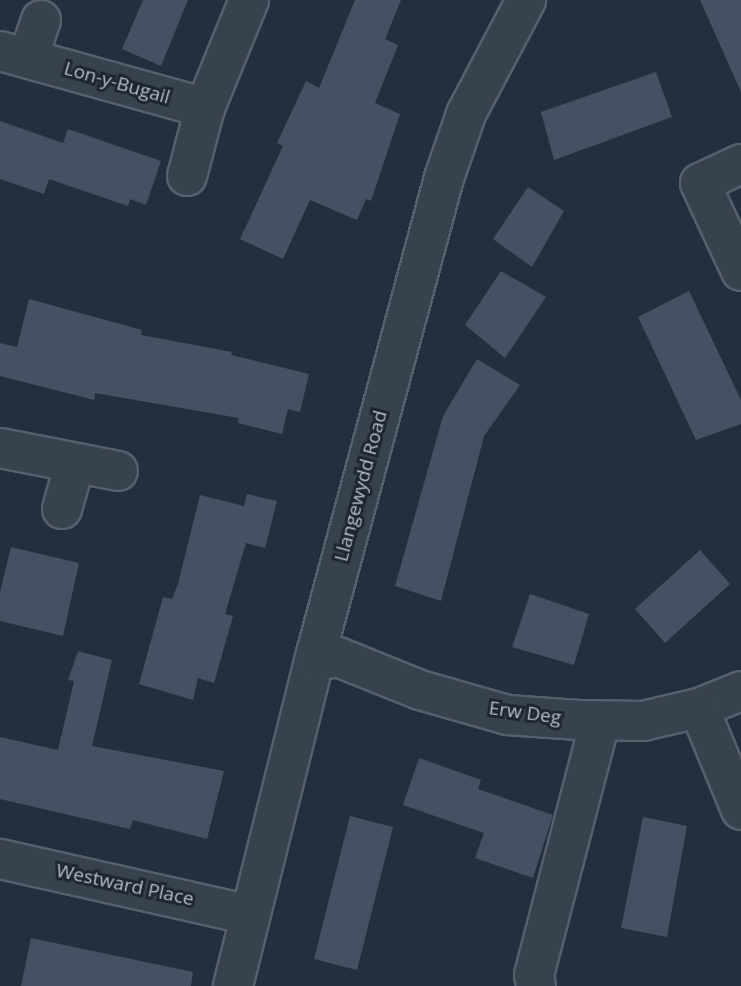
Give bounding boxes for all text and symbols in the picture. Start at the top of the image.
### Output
street label: Lon-y-Bugail [61,57,173,109]
street label: Llangewydd Road [330,408,392,564]
street label: Erw Deg [487,697,563,729]
street label: Westward Place [54,859,196,911]

